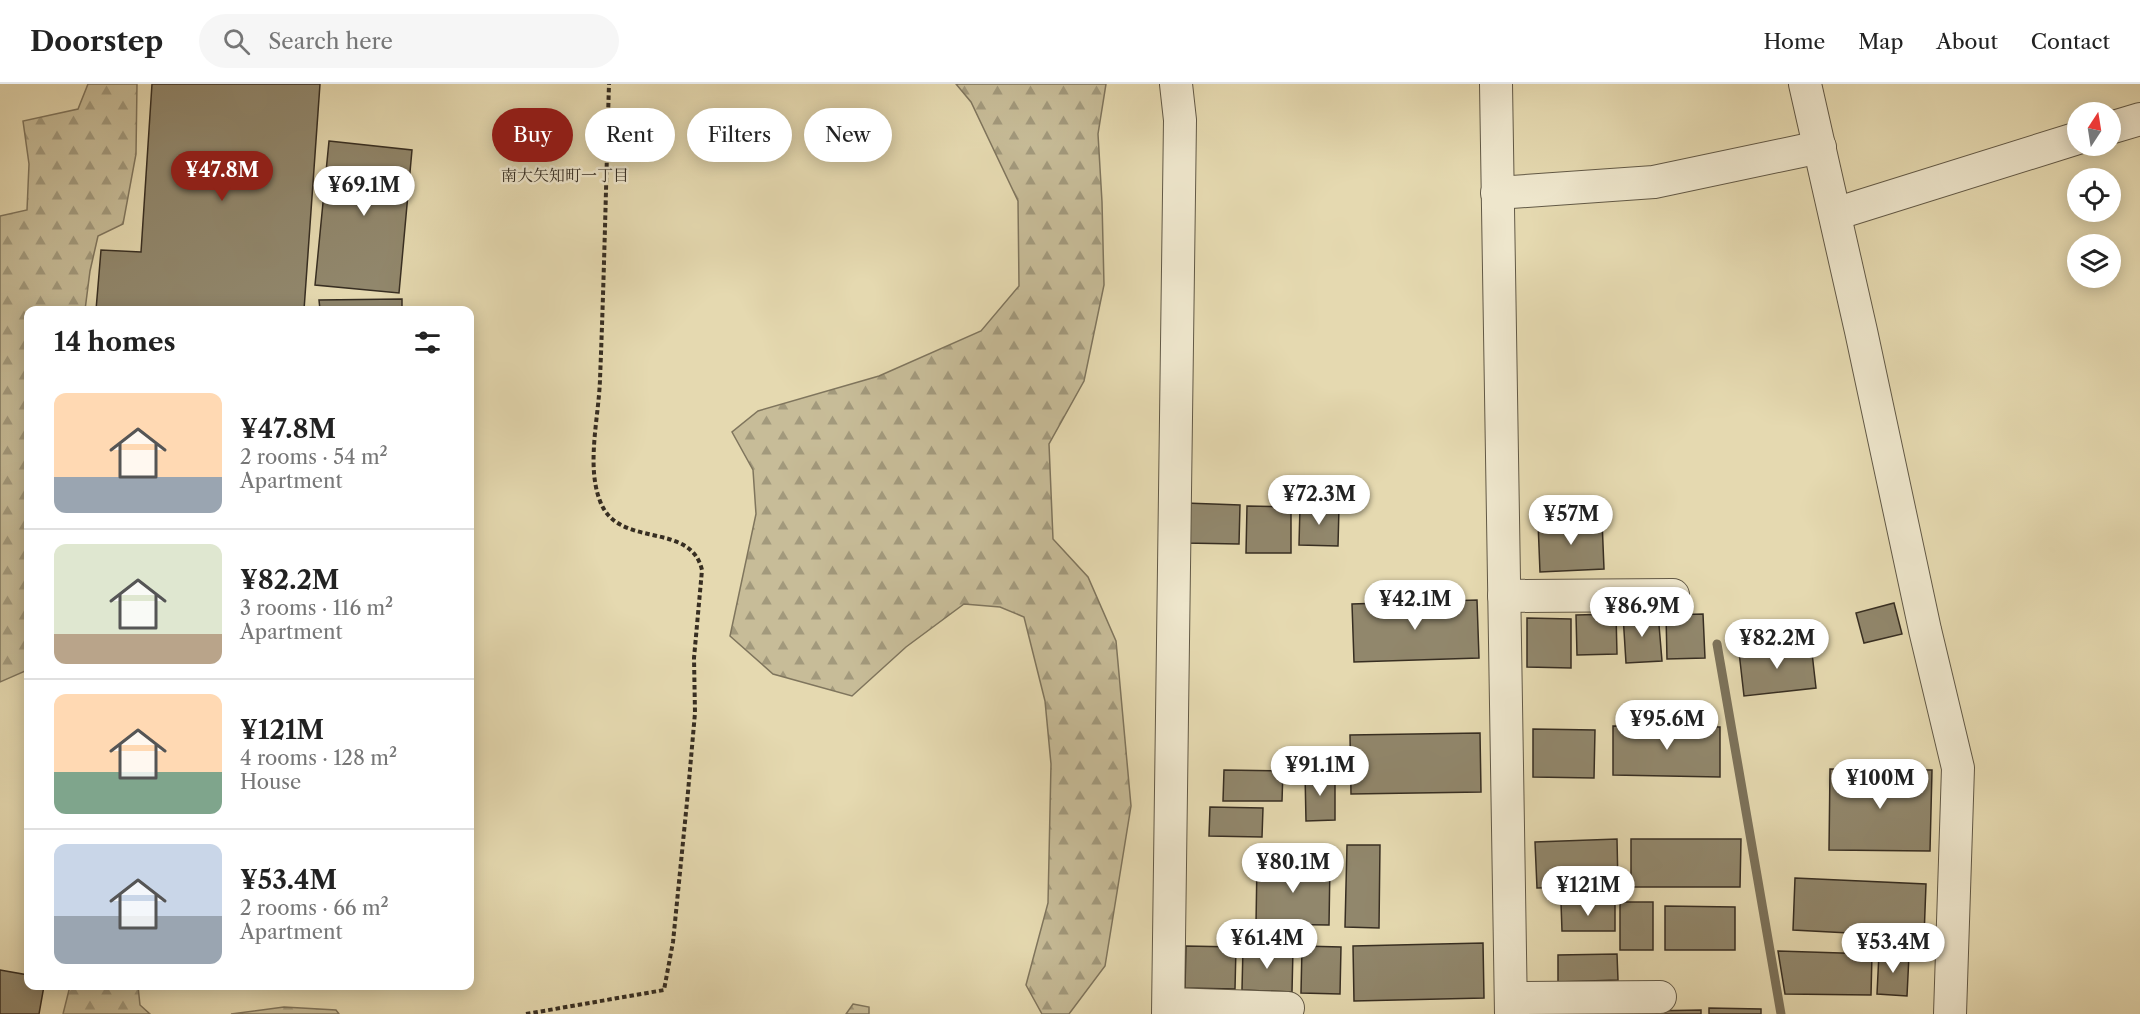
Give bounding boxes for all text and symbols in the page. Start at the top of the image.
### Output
search box [199,14,619,68]
text: Doorstep [30,24,163,58]
icon: search [220,25,253,58]
text: Search here [268,28,393,55]
text: Home [1764,29,1825,54]
text: Map [1858,29,1903,54]
text: About [1936,29,1998,54]
text: Contact [2031,29,2110,54]
north arrow [2067,102,2121,156]
map controls [2067,102,2121,288]
chip: Buy [492,108,573,162]
chip: Rent [585,108,675,162]
chip: Filters [687,108,792,162]
chip: New [804,108,892,162]
pin: ¥47.8M [173,151,271,202]
text: ¥47.8M [185,158,259,182]
district label: 南大矢知町一丁目 [501,165,629,185]
pin: ¥69.1M [315,166,413,217]
button: locate [2067,168,2121,222]
text: ¥69.1M [328,173,400,197]
button: layers [2067,234,2121,288]
text: 14 homes [54,326,176,358]
icon: filters [411,326,444,359]
text: ¥47.8M [240,413,336,445]
icon: home [102,417,174,489]
text: 2 rooms · 54 m² [240,445,388,469]
text: Apartment [240,469,343,493]
pin: ¥72.3M [1270,475,1368,526]
text: ¥72.3M [1282,482,1356,506]
pin: ¥57M [1535,495,1607,546]
text: ¥57M [1543,502,1599,526]
text: ¥82.2M [240,564,339,596]
icon: home [102,568,174,640]
pin: ¥42.1M [1366,580,1464,631]
text: ¥42.1M [1378,587,1452,611]
pin: ¥86.9M [1593,587,1691,638]
text: ¥86.9M [1604,594,1680,618]
text: 3 rooms · 116 m² [240,596,393,620]
pin: ¥82.2M [1728,619,1826,670]
text: Apartment [240,620,343,644]
text: ¥82.2M [1739,626,1815,650]
pin: ¥95.6M [1618,700,1716,751]
text: ¥95.6M [1629,707,1705,731]
text: ¥121M [240,714,324,746]
icon: home [102,718,174,790]
text: 4 rooms · 128 m² [240,746,397,770]
pin: ¥91.1M [1271,746,1369,797]
text: ¥91.1M [1285,753,1355,777]
pin: ¥100M [1838,759,1922,810]
text: ¥100M [1845,766,1915,790]
text: House [240,770,301,794]
pin: ¥80.1M [1244,843,1342,894]
text: ¥80.1M [1256,850,1330,874]
text: ¥53.4M [240,864,337,896]
pin: ¥121M [1546,866,1630,917]
icon: home [102,868,174,940]
text: ¥121M [1556,873,1620,897]
text: 2 rooms · 66 m² [240,896,389,920]
pin: ¥61.4M [1218,919,1316,970]
text: Apartment [240,920,343,944]
pin: ¥53.4M [1844,923,1942,974]
text: ¥61.4M [1230,926,1304,950]
text: ¥53.4M [1856,930,1930,954]

